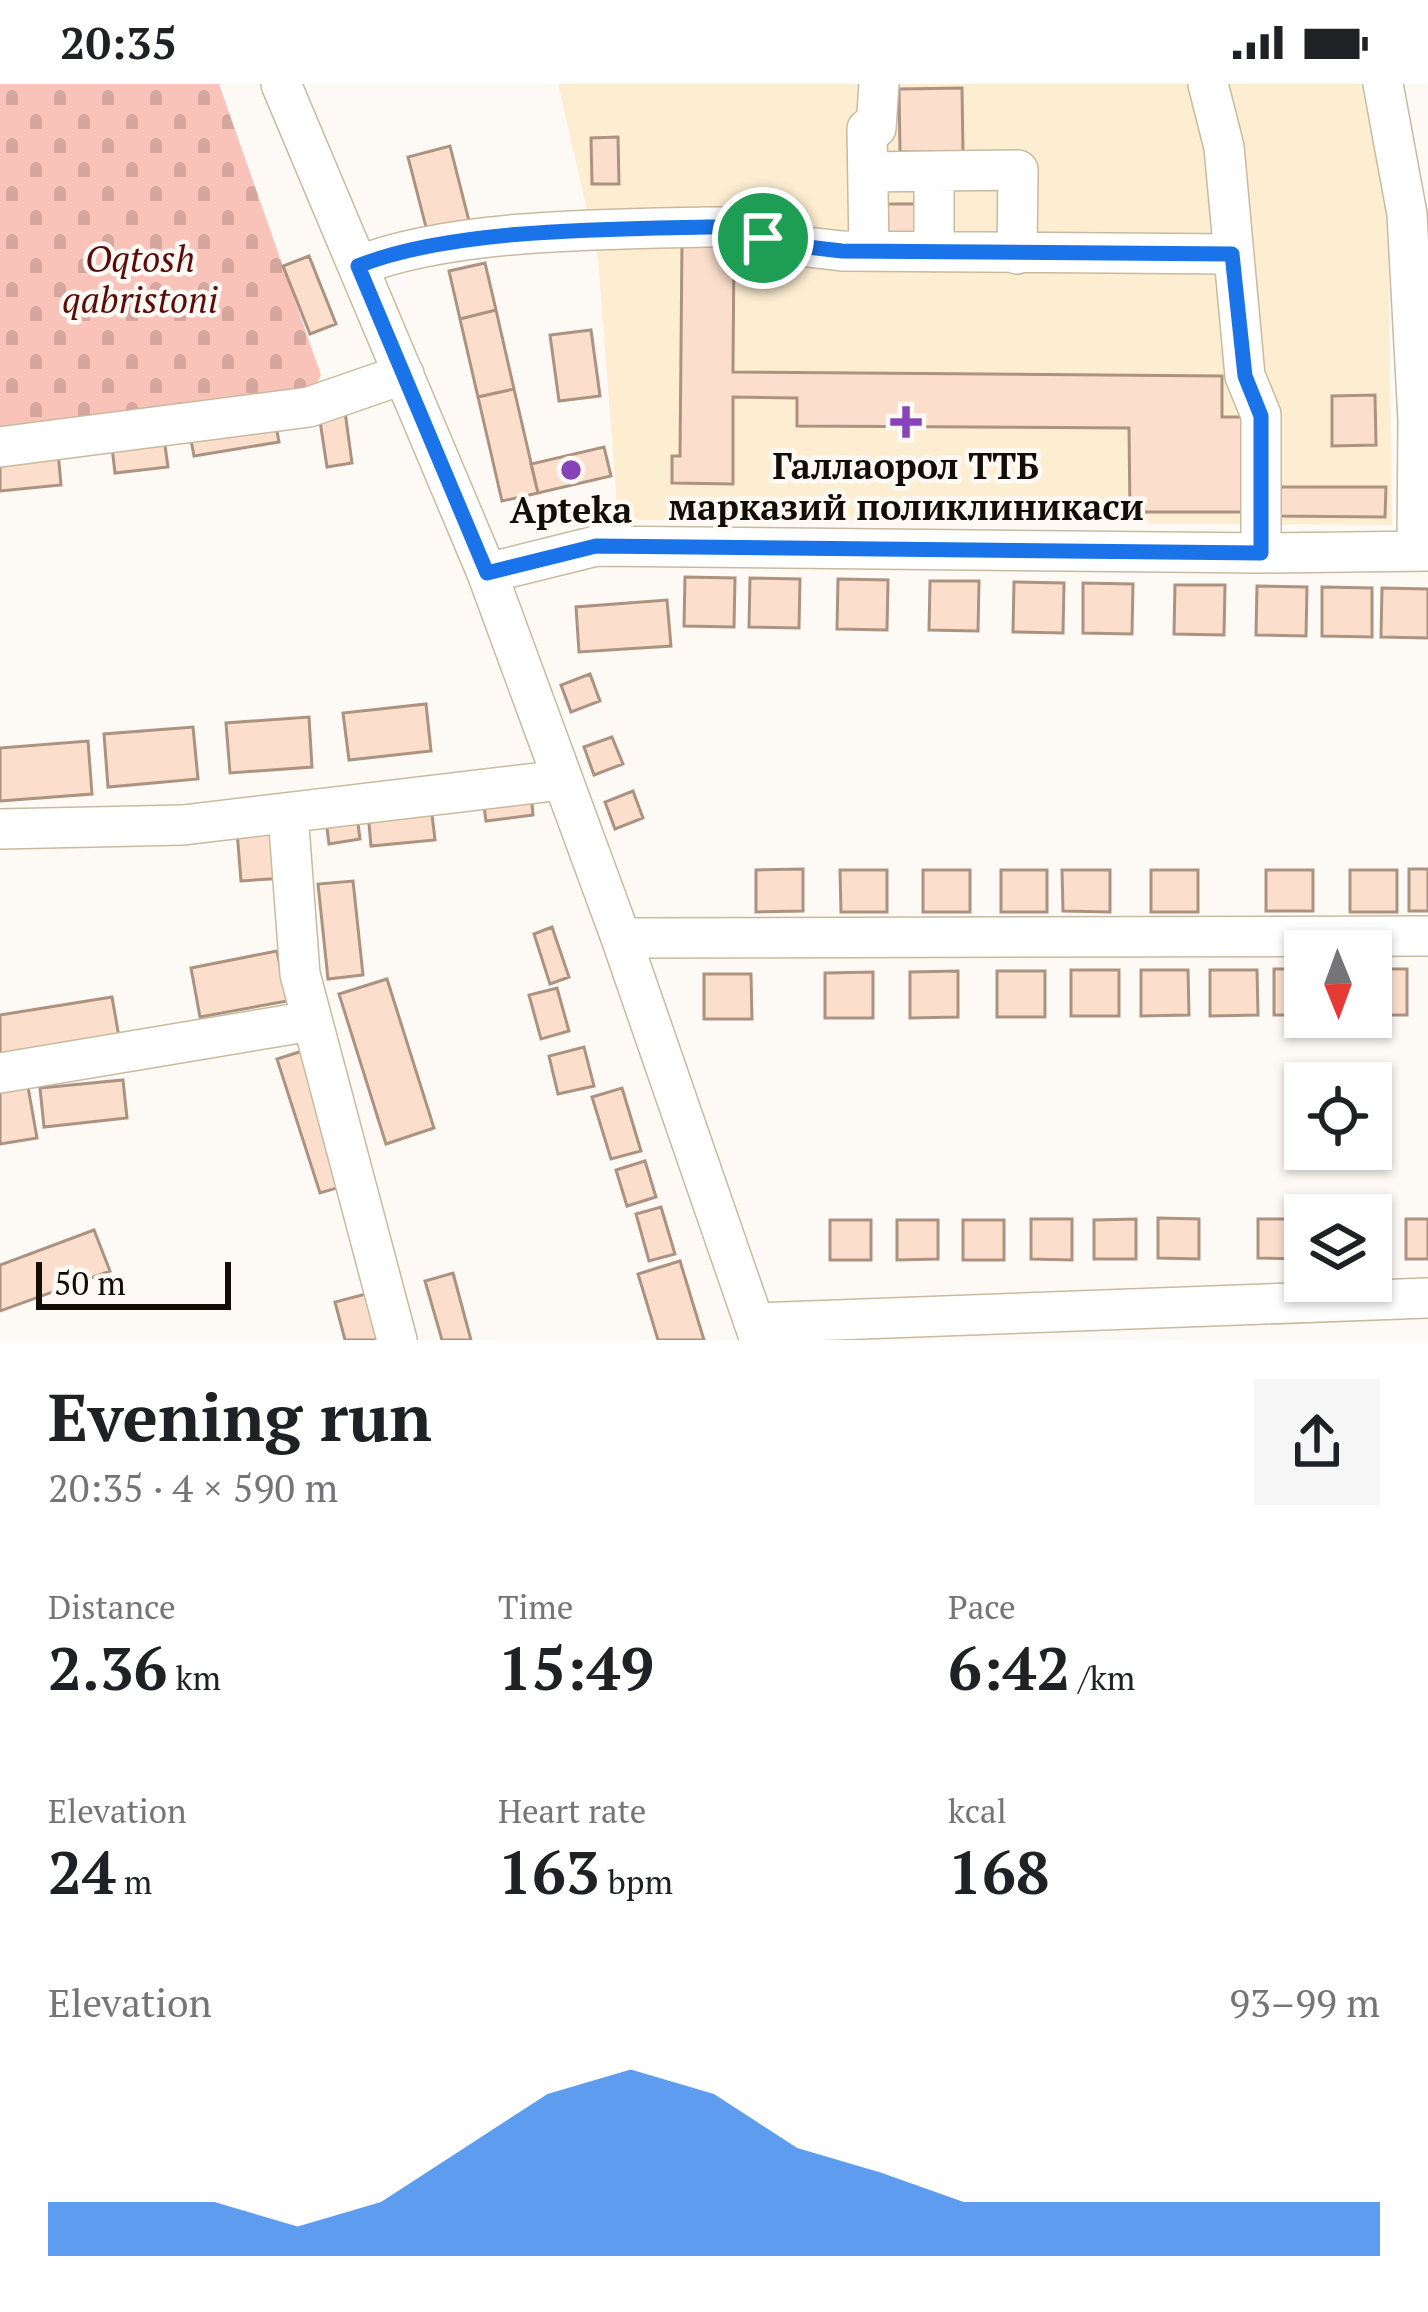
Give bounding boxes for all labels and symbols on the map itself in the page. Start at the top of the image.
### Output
pin [712,187,814,289]
park label: Oqtosh qabristoni [62,235,218,323]
marker: Галлаорол ТТБ марказий поликлиникаси [890,406,922,438]
place label: Галлаорол ТТБ марказий поликлиникаси [668,442,1144,530]
marker: Apteka [558,457,584,483]
place label: Apteka [510,486,632,533]
north arrow [1284,930,1392,1038]
scale bar [36,1256,231,1309]

